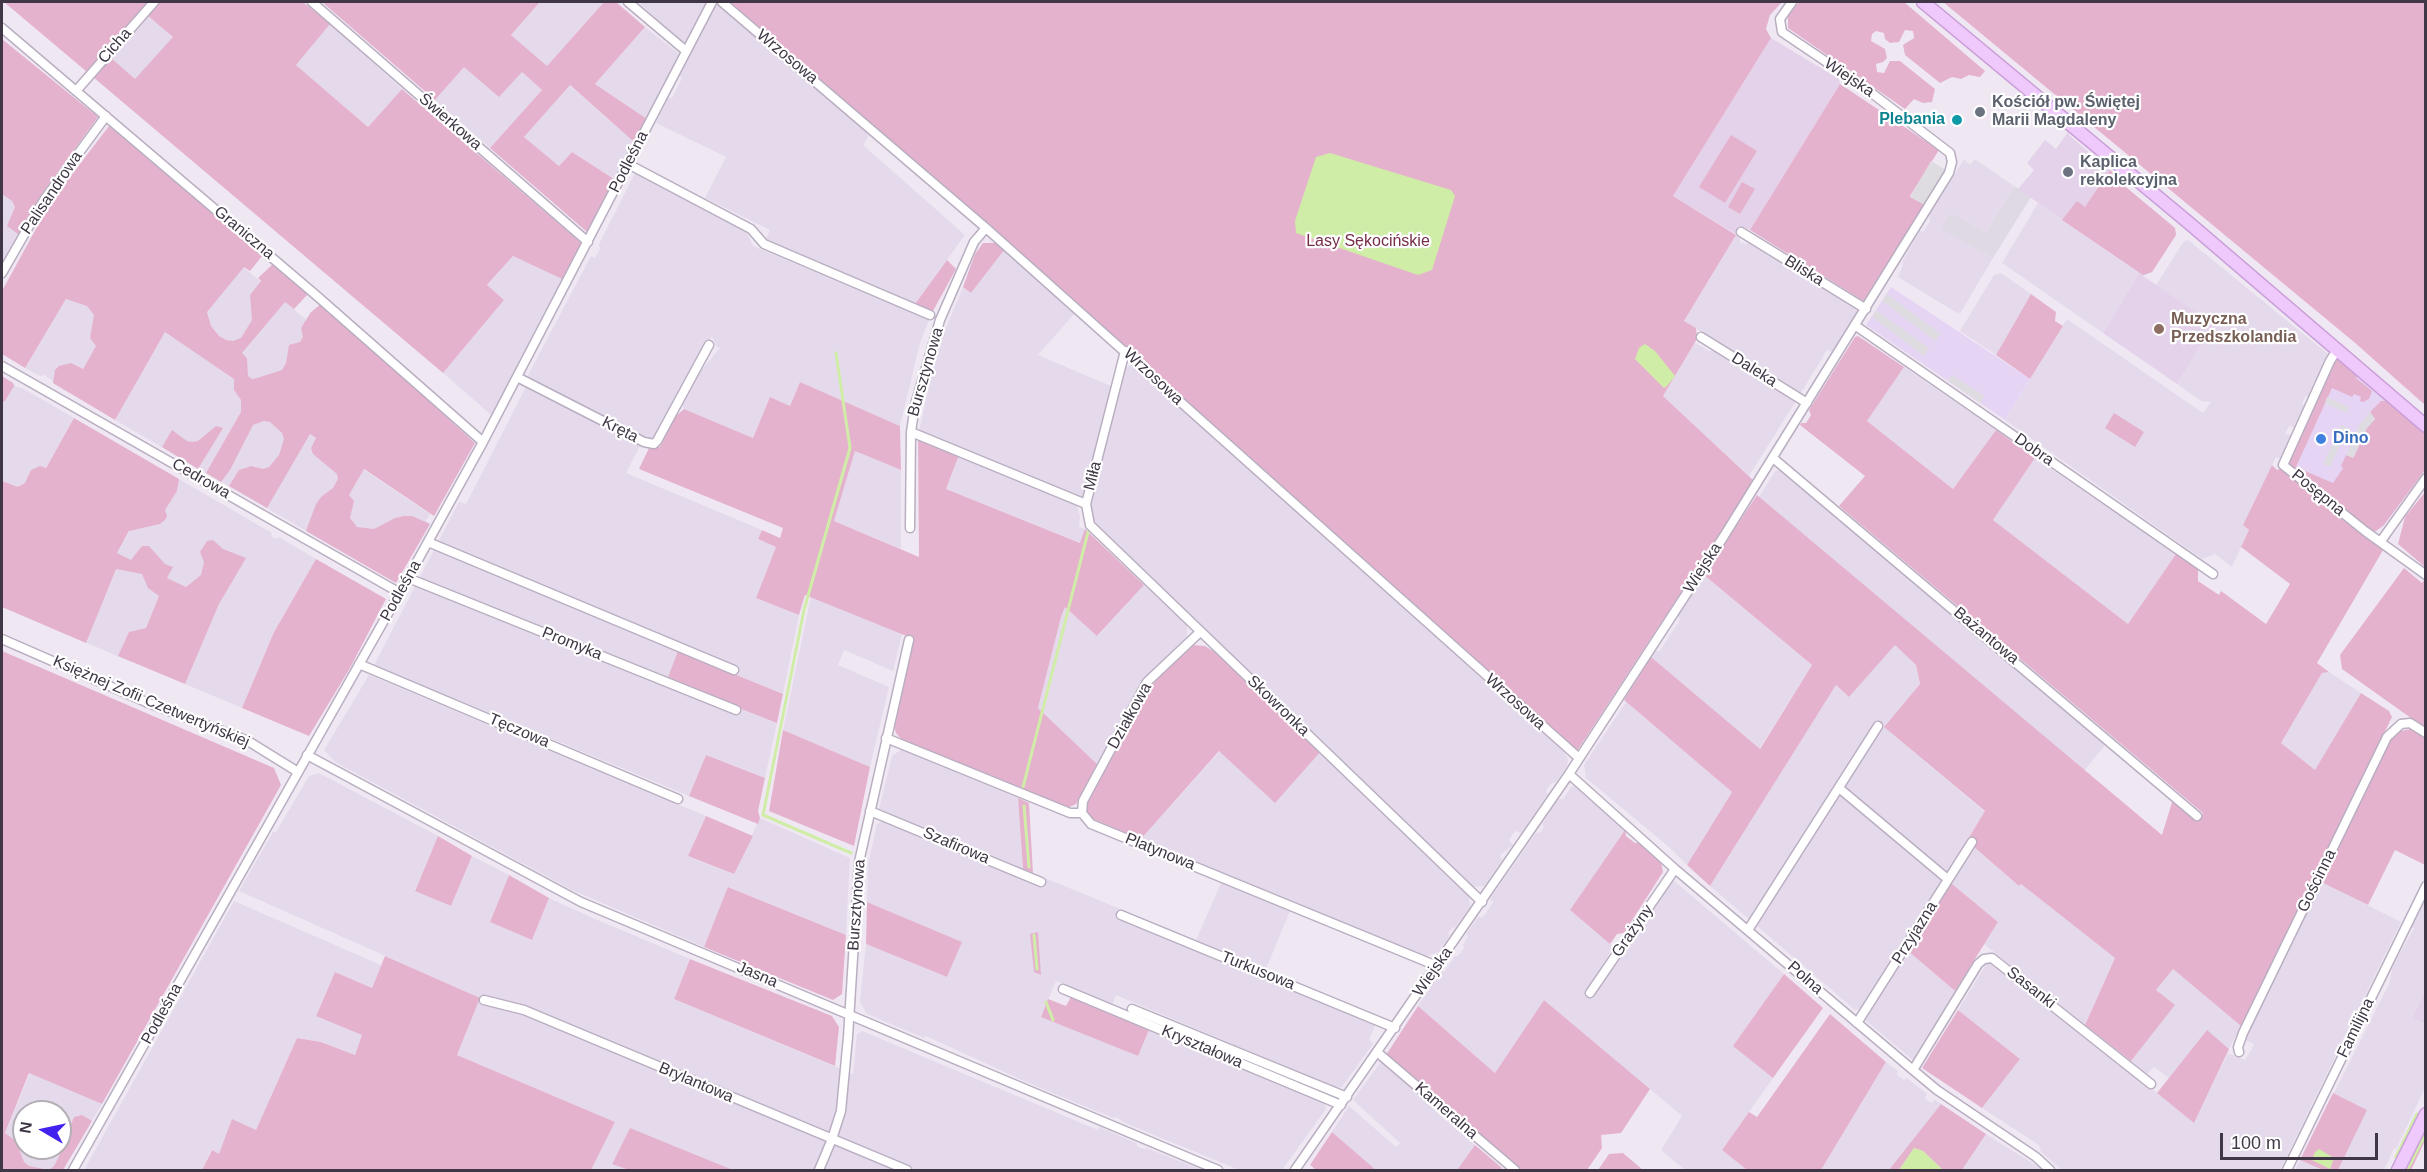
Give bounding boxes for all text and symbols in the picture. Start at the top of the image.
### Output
street label: Cicha [94,24,136,68]
street label: Wrzosowa [752,26,822,88]
street label: Wiejska [1820,54,1878,102]
street label: Świerkowa [415,89,485,155]
place label: Kościół pw. Świętej Marii Magdaleny [1992,93,2140,131]
marker: Kościół pw. Świętej Marii Magdaleny [1973,105,1987,119]
place label: Plebania [1879,110,1945,130]
marker: Plebania [1950,113,1964,127]
street label: Podleśna [605,128,653,196]
street label: Palisandrowa [17,148,87,238]
place label: Kaplica rekolekcyjna [2080,153,2177,191]
marker: Kaplica rekolekcyjna [2061,165,2075,179]
street label: Graniczna [210,202,278,264]
park label: Lasy Sękocińskie [1306,232,1430,252]
street label: Bliska [1781,252,1827,290]
place label: Muzyczna Przedszkolandia [2171,310,2296,348]
marker: Muzyczna Przedszkolandia [2152,322,2166,336]
street label: Bursztynowa [904,325,948,419]
street label: Wrzosowa [1119,345,1187,409]
street label: Daleka [1728,349,1780,391]
street label: Kręta [599,413,641,447]
place label: Dino [2333,429,2369,449]
street label: Dobra [2011,430,2057,470]
marker: Dino [2314,432,2328,446]
street label: Cedrowa [168,455,234,503]
street label: Miła [1080,459,1106,493]
street label: Posępna [2287,466,2349,520]
street label: Wiejska [1680,539,1726,597]
street label: Podleśna [376,557,426,625]
street label: Bażantowa [1950,603,2022,669]
street label: Promyka [539,623,605,665]
street label: Księżnej Zofii Czetwertyńskiej [50,652,252,752]
street label: Wrzosowa [1481,670,1549,734]
street label: Skowronka [1243,672,1313,740]
street label: Działkowa [1104,679,1156,753]
street label: Tęczowa [486,710,552,752]
street label: Szafirowa [920,823,992,869]
street label: Platynowa [1122,829,1198,875]
street label: Gościnna [2294,846,2340,916]
street label: Bursztynowa [844,859,870,951]
street label: Przyjazna [1888,898,1942,968]
street label: Grażyny [1608,901,1658,961]
street label: Wiejska [1409,944,1457,1000]
street label: Turkusowa [1218,948,1298,994]
street label: Polna [1783,957,1827,999]
street label: Jasna [734,958,780,992]
street label: Sasanki [2003,963,2059,1013]
street label: Podleśna [137,980,187,1048]
street label: Familijna [2333,995,2379,1061]
street label: Kryształowa [1159,1021,1245,1073]
street label: Brylantowa [656,1059,736,1107]
street label: Kameralna [1411,1078,1481,1144]
north arrow [12,1100,72,1160]
text: N [16,1120,35,1134]
scale bar [2223,1121,2380,1159]
text: 100 m [2231,1133,2281,1153]

